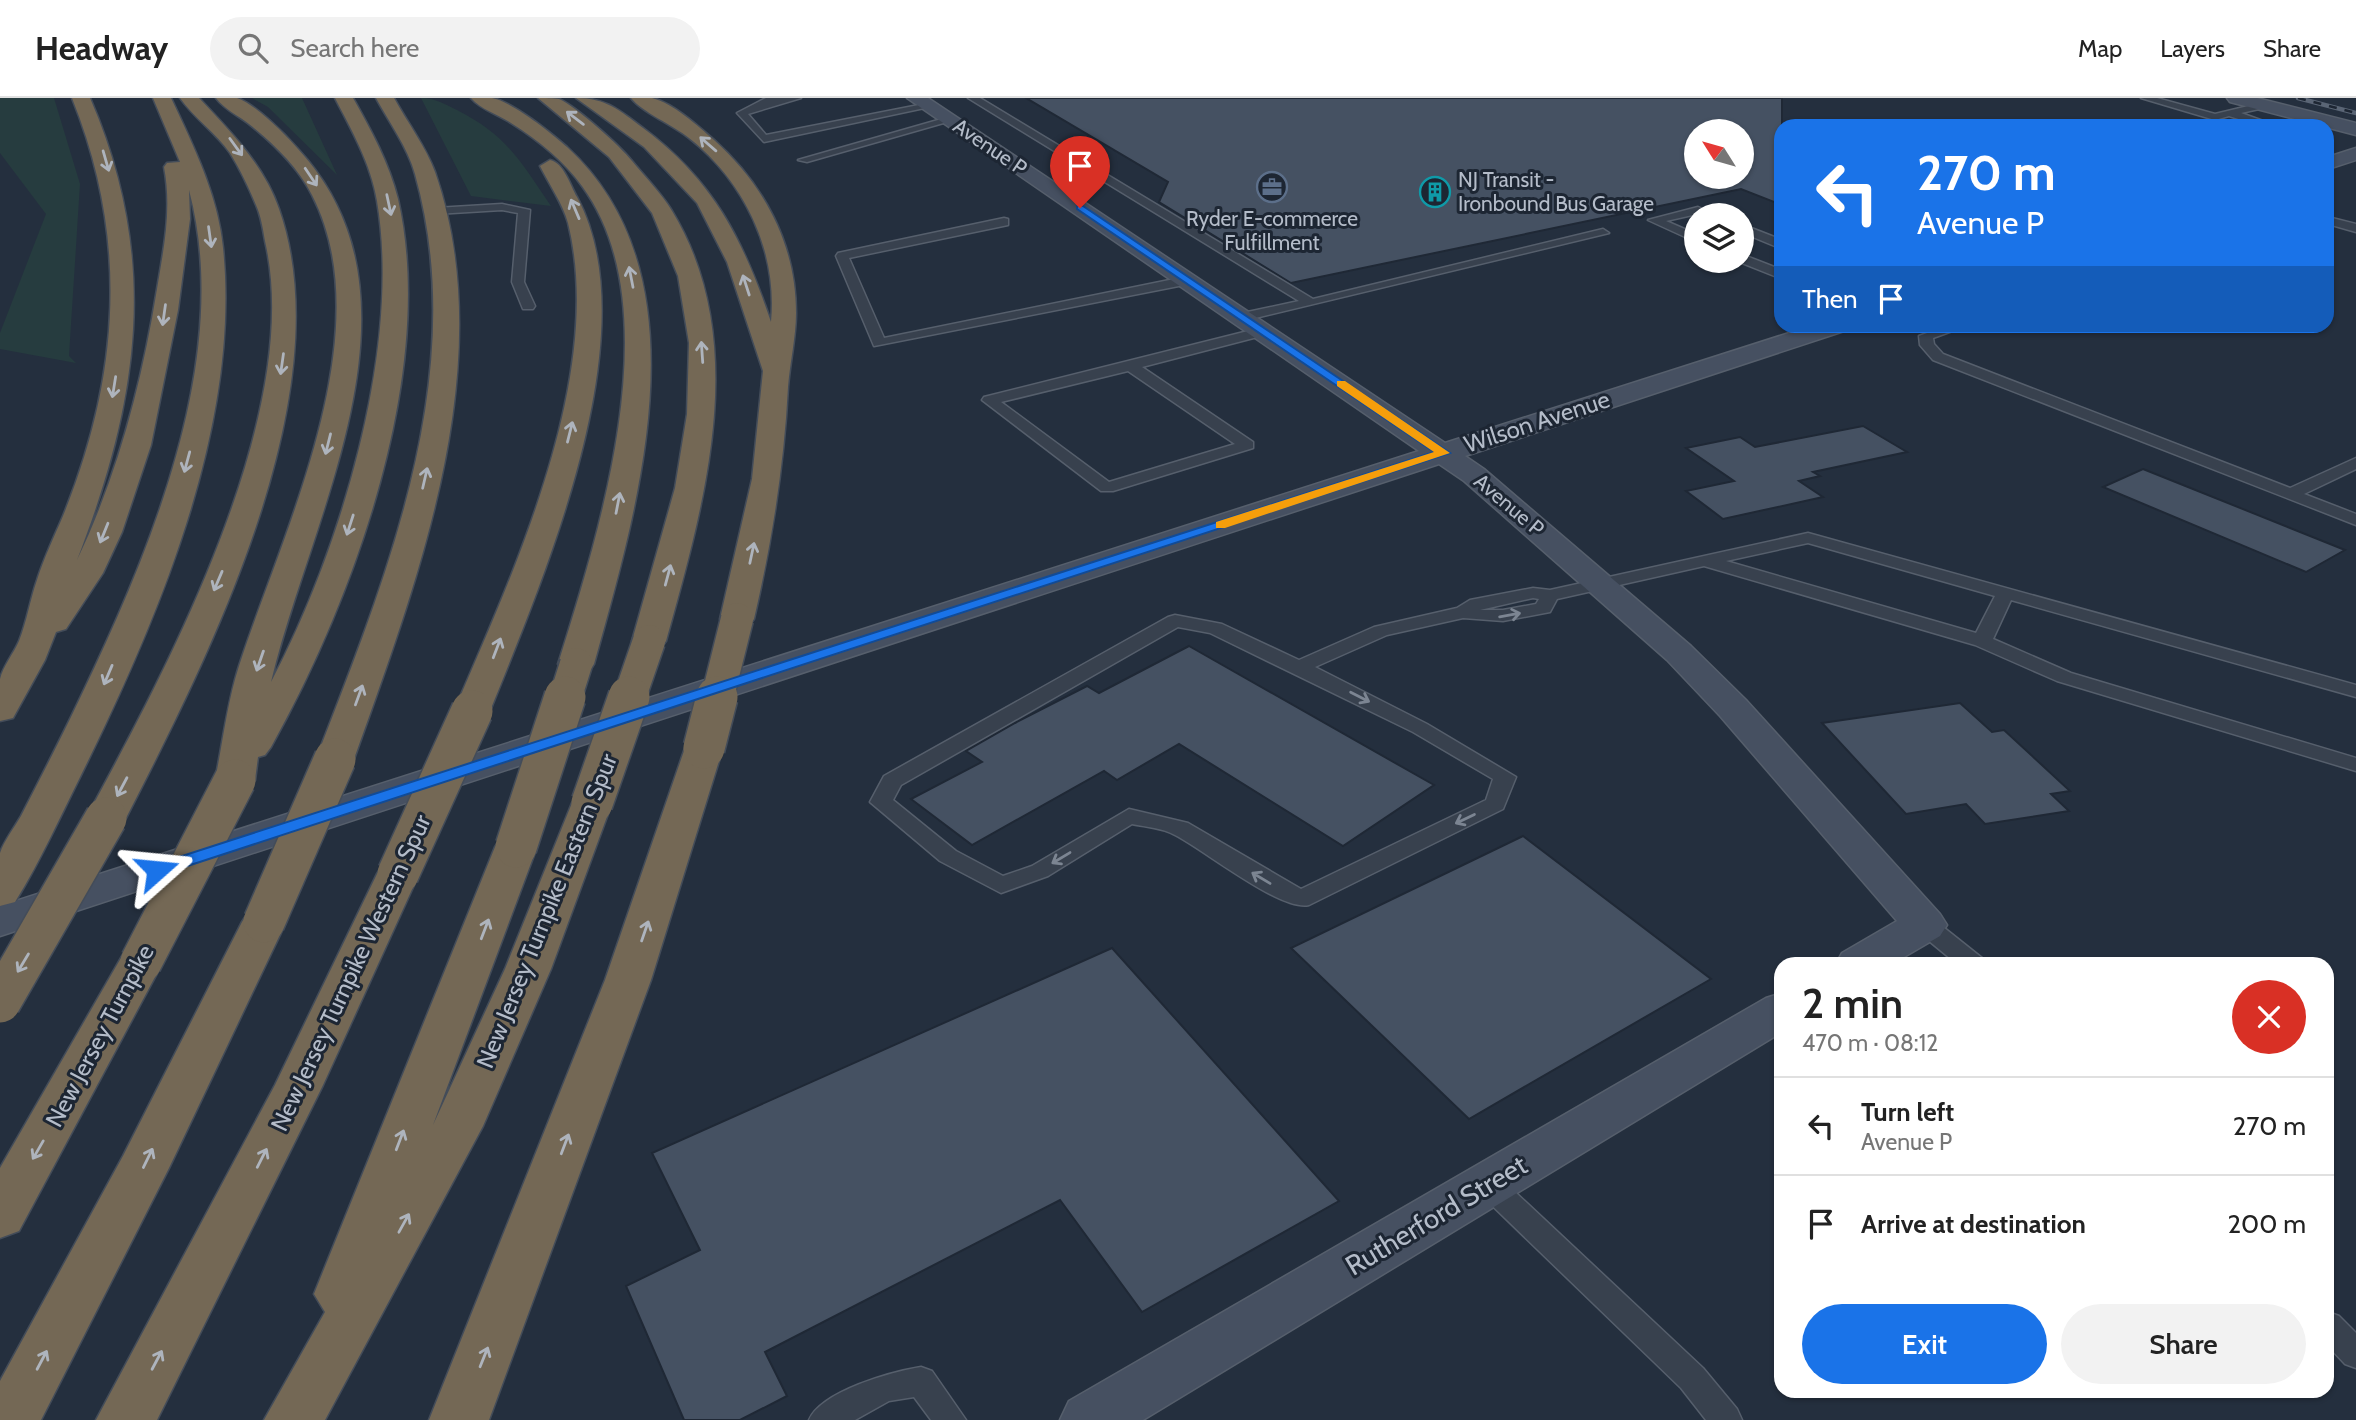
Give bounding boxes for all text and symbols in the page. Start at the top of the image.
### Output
search box [210,17,700,80]
text: Headway [35,28,168,68]
icon: search [234,29,272,67]
text: Search here [290,32,419,64]
text: Map [2078,34,2122,63]
text: Layers [2160,34,2225,63]
text: Share [2263,34,2321,63]
one-way arrow [566,110,585,125]
street label: Avenue P [949,113,1032,180]
north arrow [1684,119,1754,189]
map controls [1684,119,1754,273]
one-way arrow [700,136,718,152]
pin [1050,136,1110,208]
one-way arrow [229,137,244,156]
text: 270 m [1917,143,2056,202]
icon: arrive [1061,147,1099,185]
icon: left [1802,147,1893,238]
one-way arrow [100,149,113,172]
one-way arrow [304,166,318,186]
place label: NJ Transit - Ironbound Bus Garage [1458,167,1654,216]
office icon: Ryder E-commerce Fulfillment [1255,170,1289,204]
building icon: NJ Transit - Ironbound Bus Garage [1418,175,1452,209]
one-way arrow [382,193,396,216]
one-way arrow [568,198,581,220]
button: layers [1684,203,1754,273]
text: Avenue P [1917,203,2044,242]
place label: Ryder E-commerce Fulfillment [1186,206,1358,255]
one-way arrow [204,225,217,248]
one-way arrow [623,266,637,289]
one-way arrow [739,275,751,297]
icon: arrive [1872,280,1910,318]
text: Then [1802,283,1858,315]
one-way arrow [157,303,170,325]
one-way arrow [695,341,708,364]
one-way arrow [276,352,289,375]
one-way arrow [107,375,120,397]
street label: Wilson Avenue [1460,384,1613,459]
one-way arrow [564,421,577,444]
one-way arrow [321,432,335,455]
one-way arrow [180,450,193,473]
one-way arrow [419,467,433,490]
street label: Avenue P [1469,468,1549,541]
one-way arrow [611,492,625,515]
one-way arrow [342,514,355,536]
one-way arrow [96,522,109,544]
one-way arrow [745,542,759,565]
one-way arrow [662,565,675,587]
one-way arrow [211,570,224,592]
one-way arrow [1498,608,1521,621]
one-way arrow [492,637,505,659]
one-way arrow [252,649,265,671]
one-way arrow [101,664,114,685]
one-way arrow [354,685,366,707]
one-way arrow [1349,691,1370,705]
street label: New Jersey Turnpike Eastern Spur [470,749,623,1072]
one-way arrow [115,777,129,797]
street label: New Jersey Turnpike Western Spur [264,810,437,1136]
one-way arrow [1455,813,1476,826]
position arrow [120,833,194,907]
one-way arrow [1051,851,1071,865]
one-way arrow [1252,871,1272,885]
one-way arrow [480,919,493,941]
one-way arrow [640,921,652,943]
street label: New Jersey Turnpike [39,940,160,1132]
one-way arrow [16,952,30,972]
text: 2 min [1802,977,1903,1029]
button: close [2232,980,2306,1054]
text: 470 m · 08:12 [1802,1029,1938,1057]
text: Turn left [1861,1096,1954,1128]
icon: left [1802,1107,1840,1145]
text: 270 m [2233,1110,2306,1142]
text: Avenue P [1861,1128,1952,1156]
one-way arrow [395,1130,407,1152]
one-way arrow [560,1134,573,1156]
one-way arrow [31,1140,45,1160]
street label: Rutherford Street [1339,1147,1533,1283]
one-way arrow [142,1148,155,1169]
one-way arrow [256,1148,270,1169]
icon: arrive [1802,1205,1840,1243]
text: Arrive at destination [1861,1208,2086,1240]
text: 200 m [2227,1208,2306,1240]
one-way arrow [397,1213,411,1233]
button: Exit [1802,1304,2047,1384]
button: Share [2061,1304,2306,1384]
one-way arrow [478,1346,491,1368]
one-way arrow [36,1350,50,1371]
one-way arrow [151,1350,165,1370]

